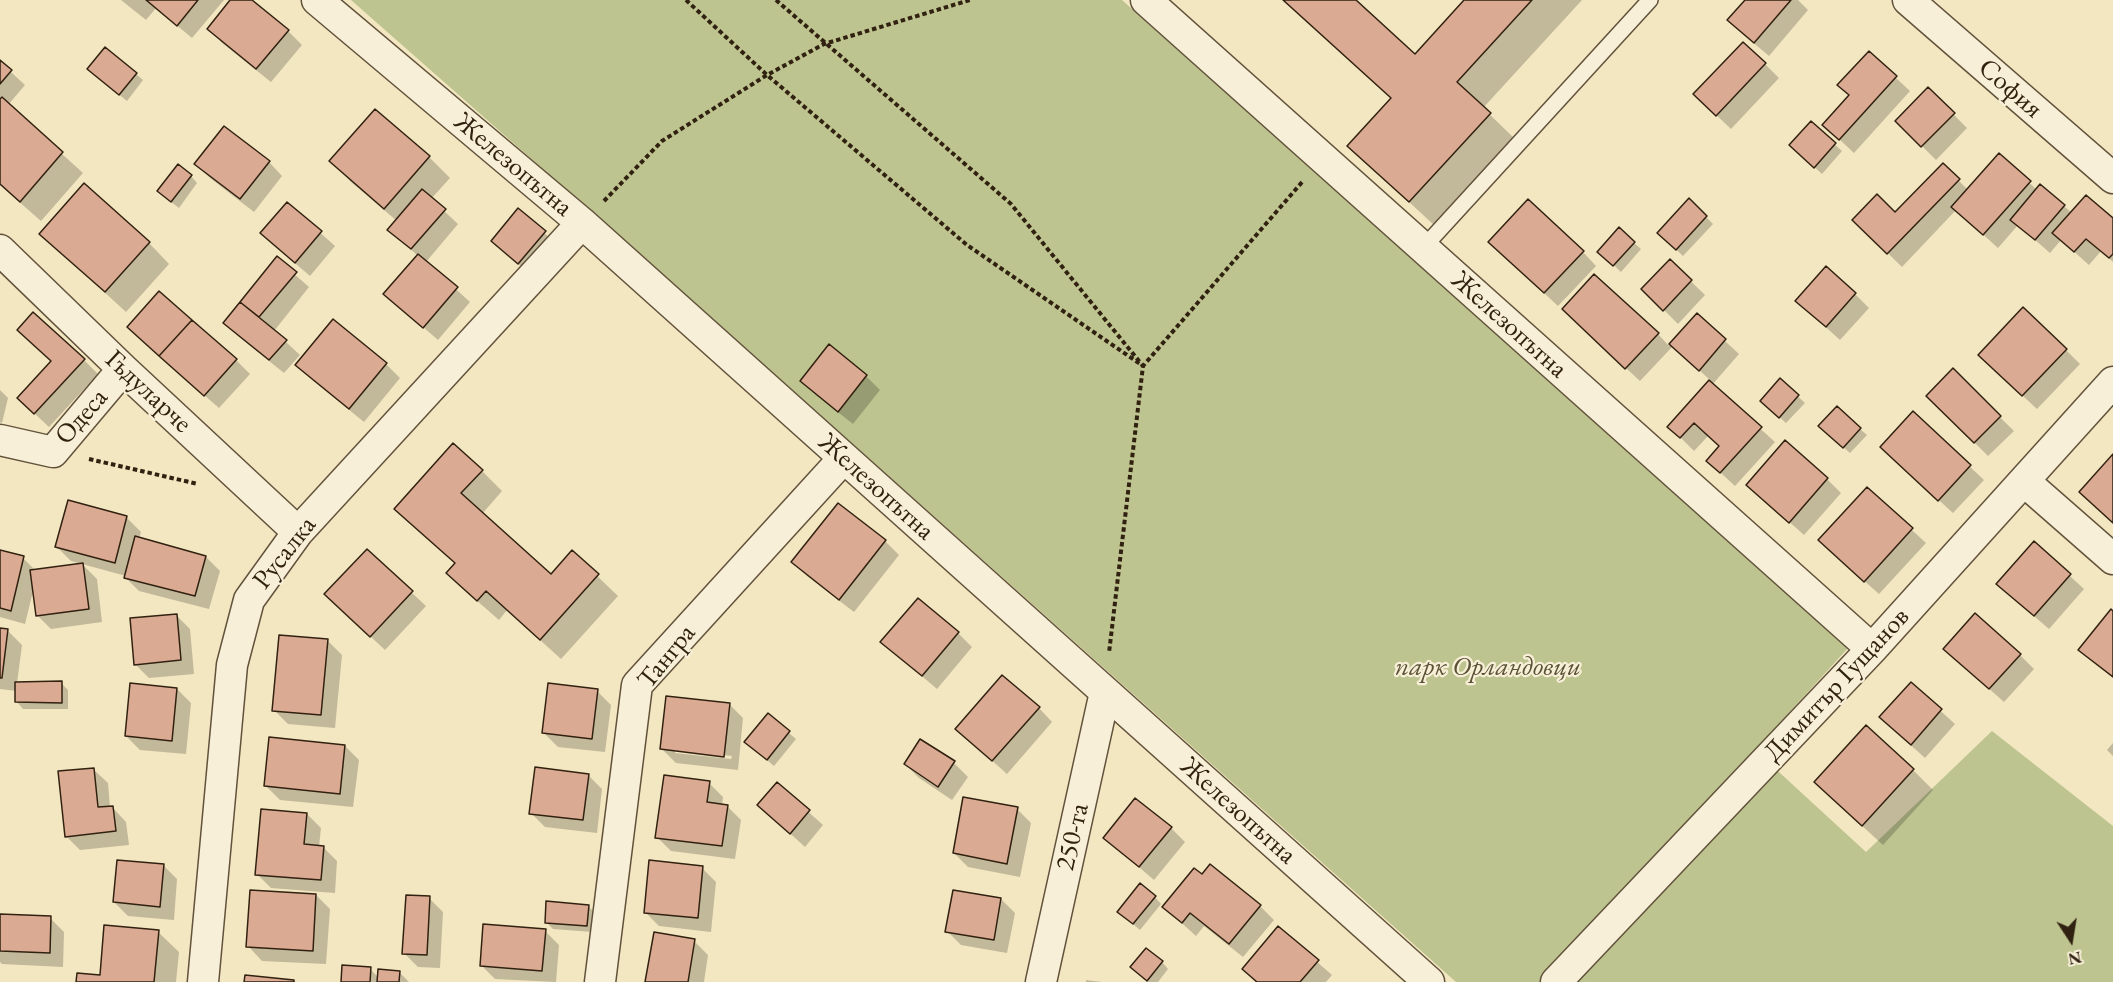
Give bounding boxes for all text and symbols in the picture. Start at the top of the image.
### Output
street label: София [1971,52,2049,126]
street label: Железопътна [447,106,579,224]
street label: Железопътна [1444,264,1574,386]
street label: Гъдуларче [98,344,198,440]
street label: Одеса [49,382,115,452]
street label: Железопътна [811,426,941,548]
street label: Русалка [246,510,324,596]
street label: Димитър Гущанов [1757,601,1917,769]
street label: Тангра [631,618,703,696]
park label: парк Орландовци [1395,652,1581,684]
street label: Железопътна [1173,750,1303,872]
street label: 250-та [1050,800,1096,874]
north arrow [2041,910,2101,970]
text: N [2066,946,2083,970]

